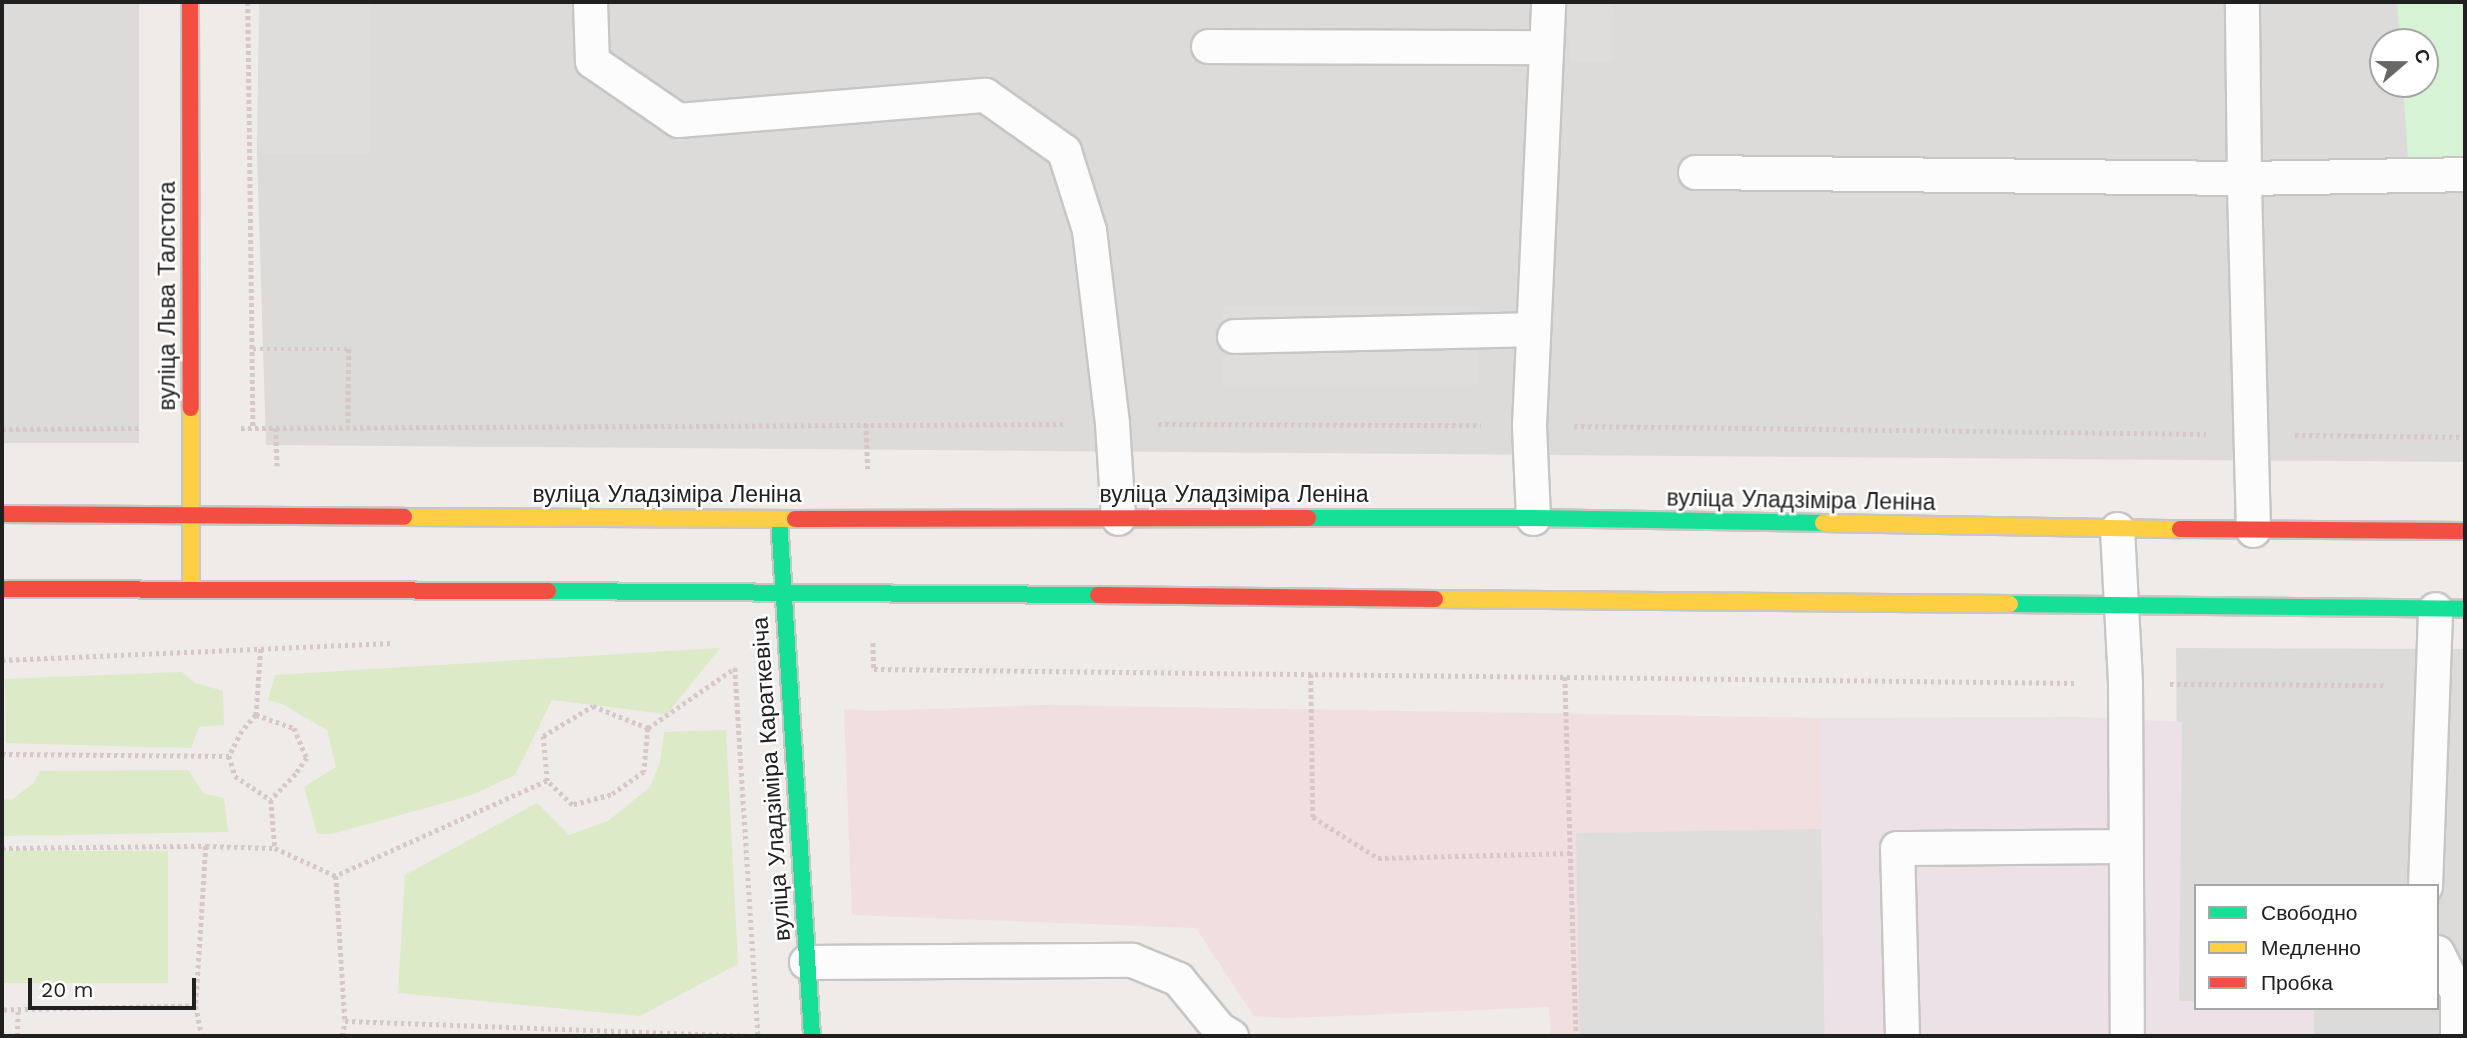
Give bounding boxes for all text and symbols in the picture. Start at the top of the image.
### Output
north arrow [2369,28,2439,98]
text: С [2409,46,2435,67]
street label: вуліца Льва Талстога [154,181,182,411]
street label: вуліца Уладзіміра Леніна [533,481,801,509]
street label: вуліца Уладзіміра Леніна [1100,481,1368,509]
street label: вуліца Уладзіміра Леніна [1666,485,1936,517]
street label: вуліца Уладзіміра Караткевіча [747,616,797,942]
legend [2194,884,2439,1010]
text: Свободно [2261,900,2358,925]
text: Медленно [2261,935,2361,960]
scale bar [32,964,200,1008]
text: Пробка [2261,970,2333,995]
text: 20 m [41,977,93,1002]

